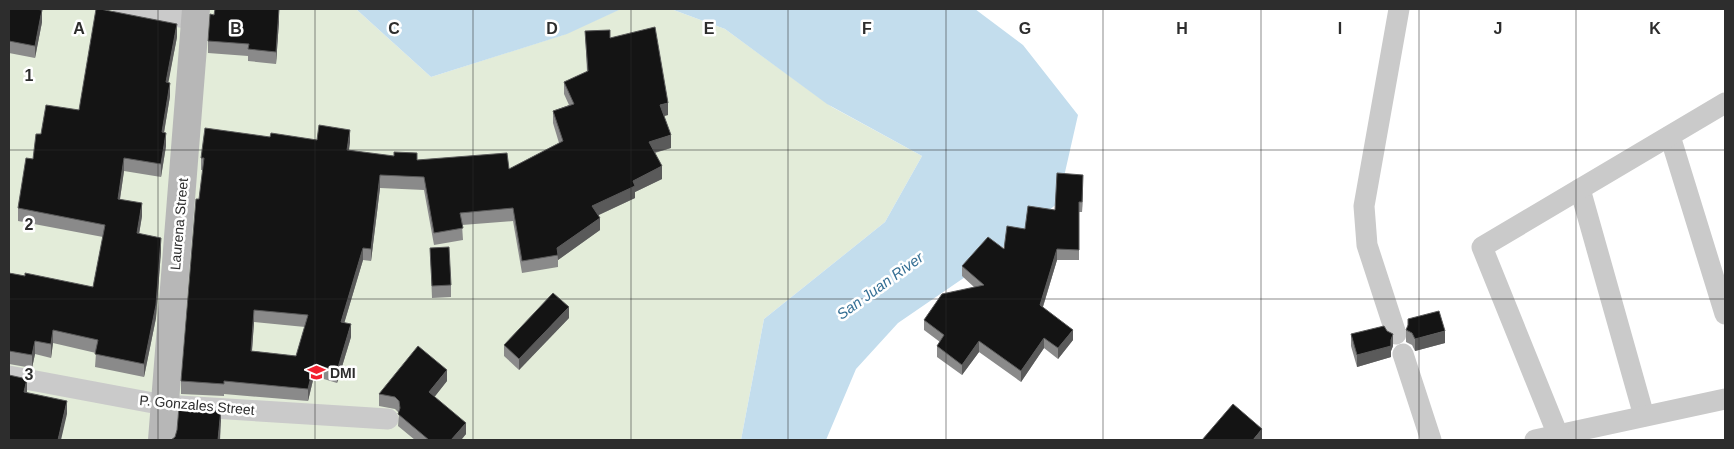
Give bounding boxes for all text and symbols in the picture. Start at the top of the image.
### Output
text: A [73,20,85,37]
text: B [230,20,242,37]
text: C [388,20,400,37]
text: D [546,20,558,37]
text: E [704,20,715,37]
text: F [862,20,872,37]
text: G [1019,20,1031,37]
text: H [1176,20,1188,37]
text: I [1338,20,1342,37]
text: J [1494,20,1502,37]
text: K [1649,20,1661,37]
text: 1 [25,67,34,84]
street label: Laurena Street [167,177,191,271]
text: 2 [25,216,34,233]
water label: San Juan River [833,248,927,323]
school or university icon: DMI [306,363,326,383]
place label: DMI [330,365,356,381]
text: 3 [25,366,34,383]
street label: P. Gonzales Street [139,392,255,418]

